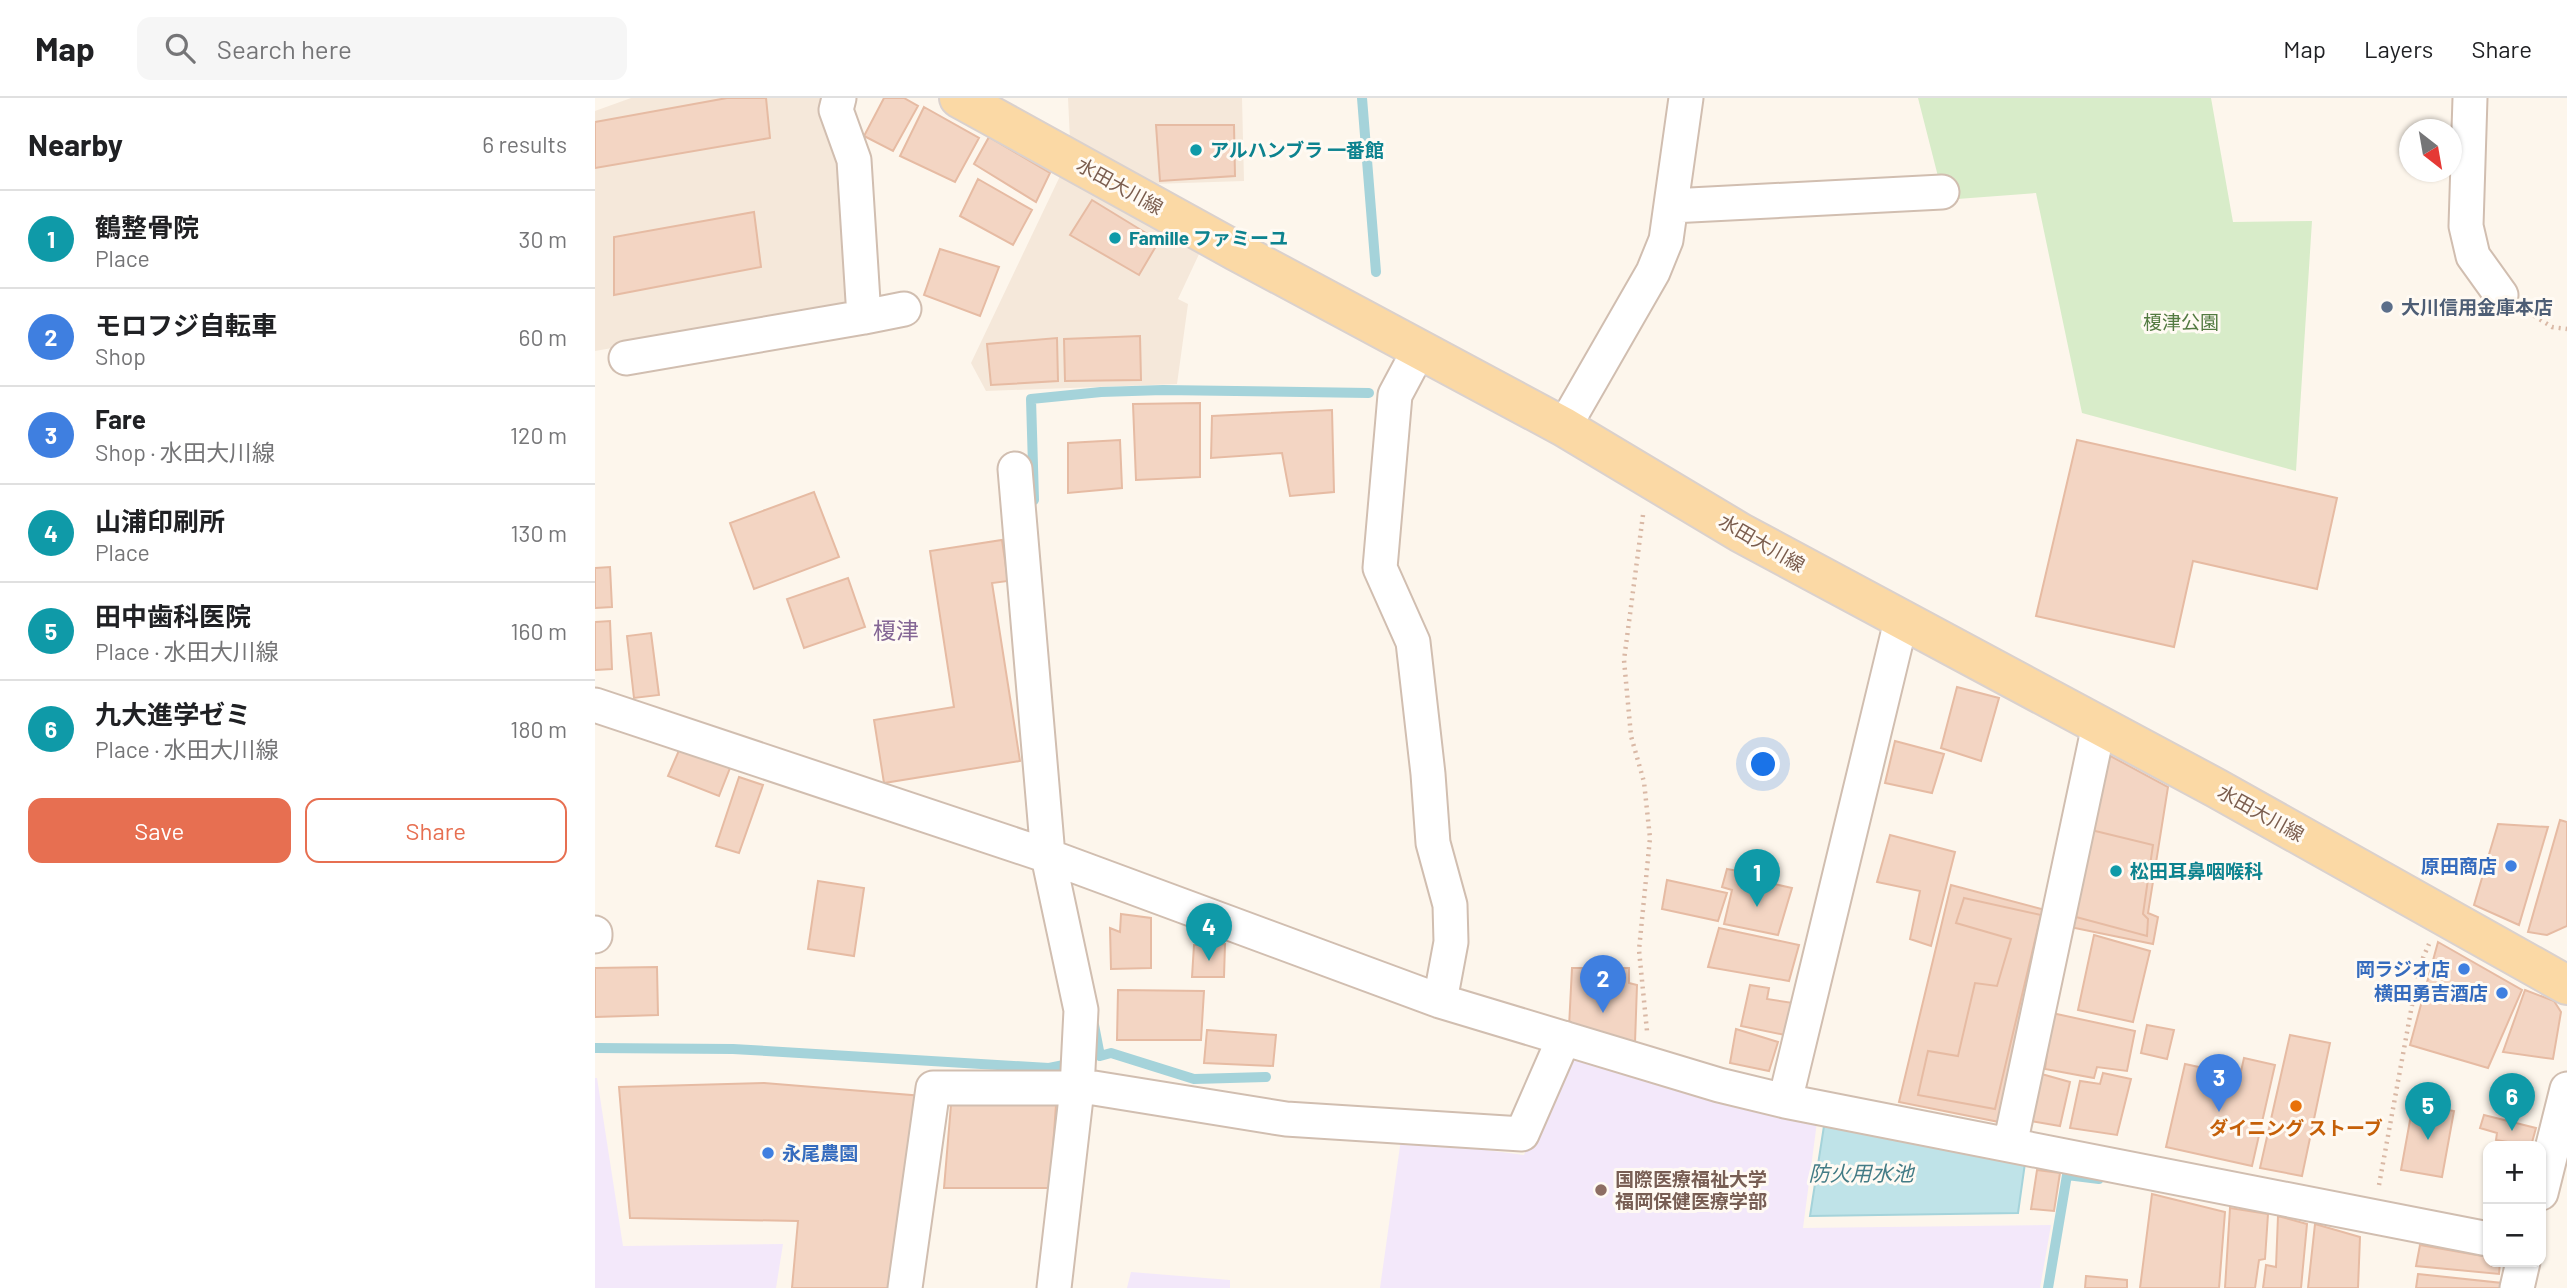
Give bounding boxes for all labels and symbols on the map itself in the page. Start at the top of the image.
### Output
north arrow [2399,119,2462,182]
place label: アルハンブラ 一番館 [1210,138,1384,161]
marker: アルハンブラ 一番館 [1188,142,1204,158]
street label: 水田大川線 [1073,152,1167,219]
place label: Famille ファミーユ [1129,226,1288,249]
marker: Famille ファミーユ [1107,230,1123,246]
place label: 大川信用金庫本店 [2401,295,2553,318]
marker: 大川信用金庫本店 [2379,299,2395,315]
park label: 榎津公園 [2143,310,2219,333]
street label: 水田大川線 [1715,509,1809,576]
district label: 榎津 [873,616,919,644]
your location [1746,747,1780,781]
street label: 水田大川線 [2214,779,2308,846]
pin: 1 [1734,849,1780,907]
place label: 原田商店 [2421,854,2497,877]
marker: 原田商店 [2503,858,2519,874]
place label: 松田耳鼻咽喉科 [2130,859,2263,882]
marker: 松田耳鼻咽喉科 [2108,863,2124,879]
pin: 4 [1186,903,1232,961]
pin: 2 [1580,955,1626,1013]
place label: 岡ラジオ店 [2355,957,2450,980]
marker: 岡ラジオ店 [2456,961,2472,977]
place label: 横田勇吉酒店 [2374,981,2488,1004]
marker: 横田勇吉酒店 [2494,985,2510,1001]
pin: 3 [2196,1054,2242,1112]
pin: 6 [2489,1073,2535,1131]
pin: 5 [2405,1082,2451,1140]
marker: ダイニング ストーブ [2288,1098,2304,1114]
place label: ダイニング ストーブ [2209,1116,2383,1139]
place label: 永尾農園 [782,1141,858,1164]
marker: 永尾農園 [760,1145,776,1161]
water label: 防火用水池 [1809,1160,1915,1185]
place label: 国際医療福祉大学 福岡保健医療学部 [1615,1167,1767,1212]
marker: 国際医療福祉大学 福岡保健医療学部 [1593,1182,1609,1198]

